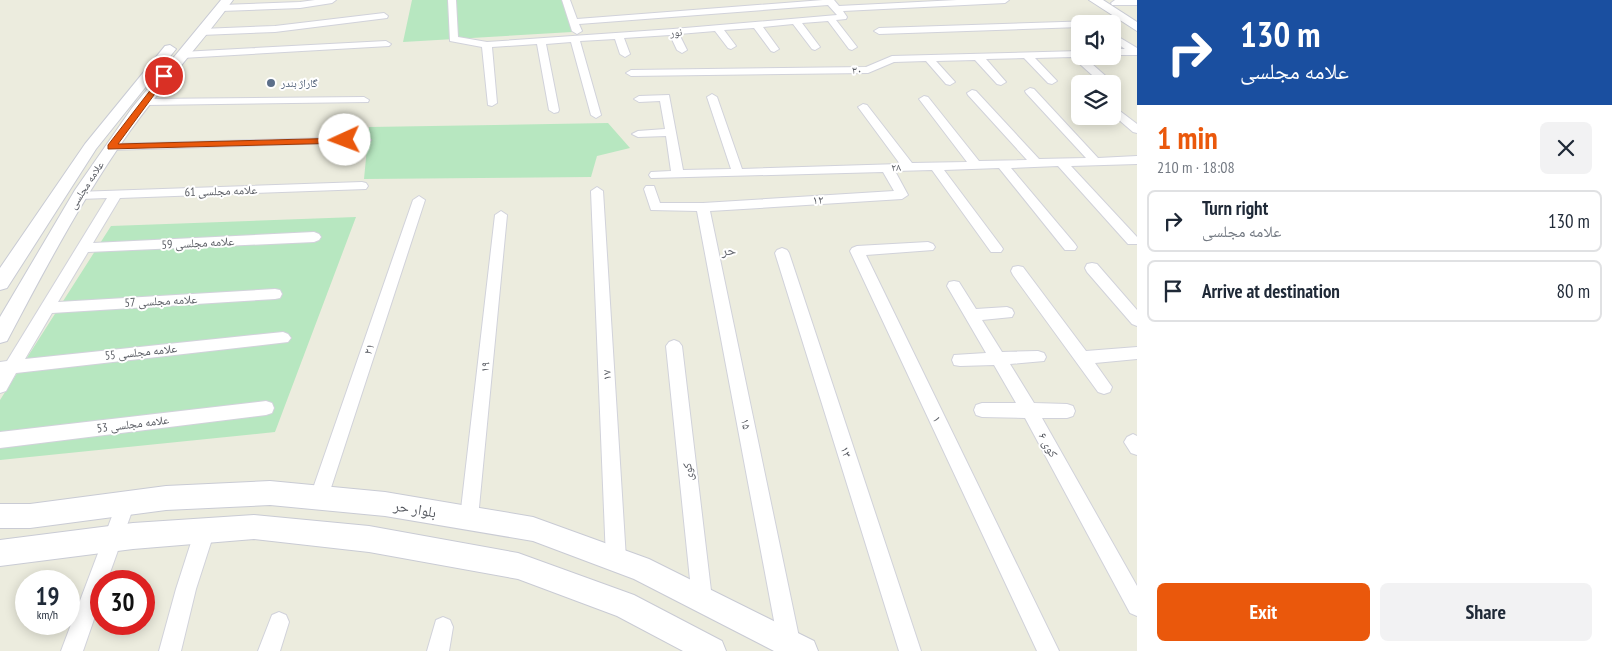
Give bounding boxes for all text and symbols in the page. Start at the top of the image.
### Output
text: 130 m [1240,11,1321,57]
map controls [1071,15,1121,125]
button: sound [1071,15,1121,65]
icon: right [1157,20,1222,85]
street label: نور [668,24,683,40]
pin [143,55,185,97]
text: علامه مجلسی [1240,57,1349,85]
icon: arrive [150,62,178,90]
street label: ۳۰ [852,63,862,77]
button: layers [1071,75,1121,125]
place label: گاراژ بندر [280,76,318,90]
marker: گاراژ بندر [265,77,277,89]
position arrow [318,113,370,165]
text: 1 min [1157,118,1218,157]
button: close [1540,122,1592,174]
text: 210 m · 18:08 [1157,157,1235,177]
street label: علامه مجلسی [65,158,107,212]
street label: ۲۸ [891,160,901,174]
street label: علامه مجلسی 61 [184,182,258,199]
street label: ۱۲ [812,192,824,207]
text: Turn right [1202,196,1268,220]
icon: right [1159,207,1187,235]
text: 130 m [1548,209,1590,233]
text: علامه مجلسی [1202,221,1281,241]
street label: علامه مجلسی 59 [161,233,235,252]
district label: حر [721,241,736,259]
icon: arrive [1159,277,1187,305]
text: Arrive at destination [1202,279,1340,303]
text: 80 m [1557,279,1590,303]
street label: علامه مجلسی 57 [124,291,198,310]
street label: علامه مجلسی 55 [104,340,178,363]
street label: ۲۱ [360,341,377,356]
street label: ۱۹ [476,361,493,373]
street label: ۱۷ [599,369,614,381]
street label: علامه مجلسی 53 [96,412,170,435]
street label: ۱ [930,413,945,424]
street label: ۱۵ [738,417,755,431]
street label: کوی ۶ [1036,430,1061,460]
street label: ۱۳ [838,444,855,459]
street label: کوی [679,462,696,482]
street label: بلوار حر [391,495,438,522]
speed limit sign: 30 [90,570,155,635]
text: 19 [36,580,59,612]
button: Exit [1157,583,1370,641]
button: Share [1380,583,1592,641]
text: km/h [37,607,58,622]

